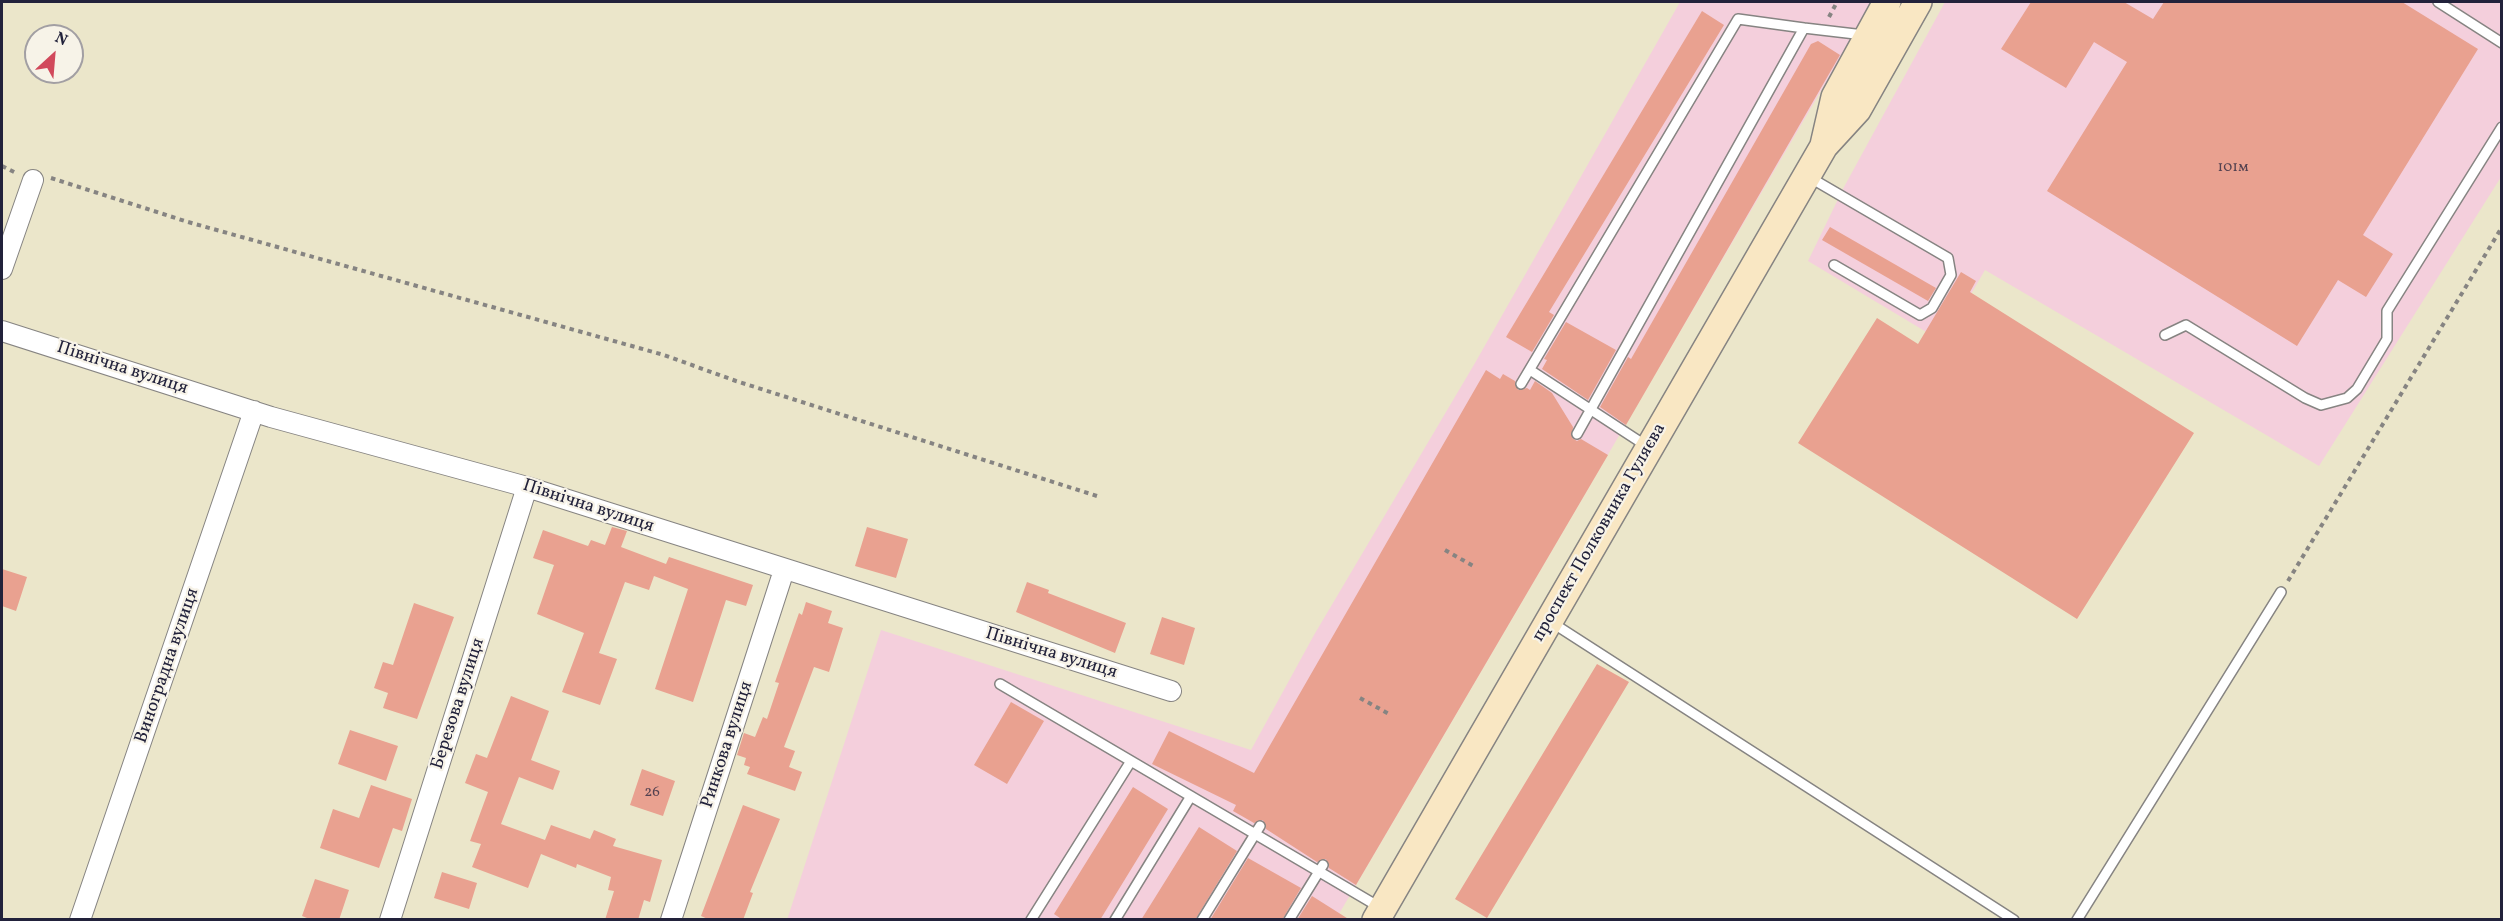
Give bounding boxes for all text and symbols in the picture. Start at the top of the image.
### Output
north arrow [24,24,84,84]
text: N [51,27,71,52]
house number: 101м [2218,159,2248,177]
street label: Північна вулиця [54,338,190,400]
street label: проспект Полковника Гуляєва [1529,420,1671,646]
street label: Північна вулиця [520,476,656,538]
street label: Виноградна вулиця [131,586,205,746]
street label: Північна вулиця [983,624,1119,684]
street label: Березова вулиця [428,636,490,772]
street label: Ринкова вулиця [697,679,759,811]
house number: 26 [644,784,660,802]

